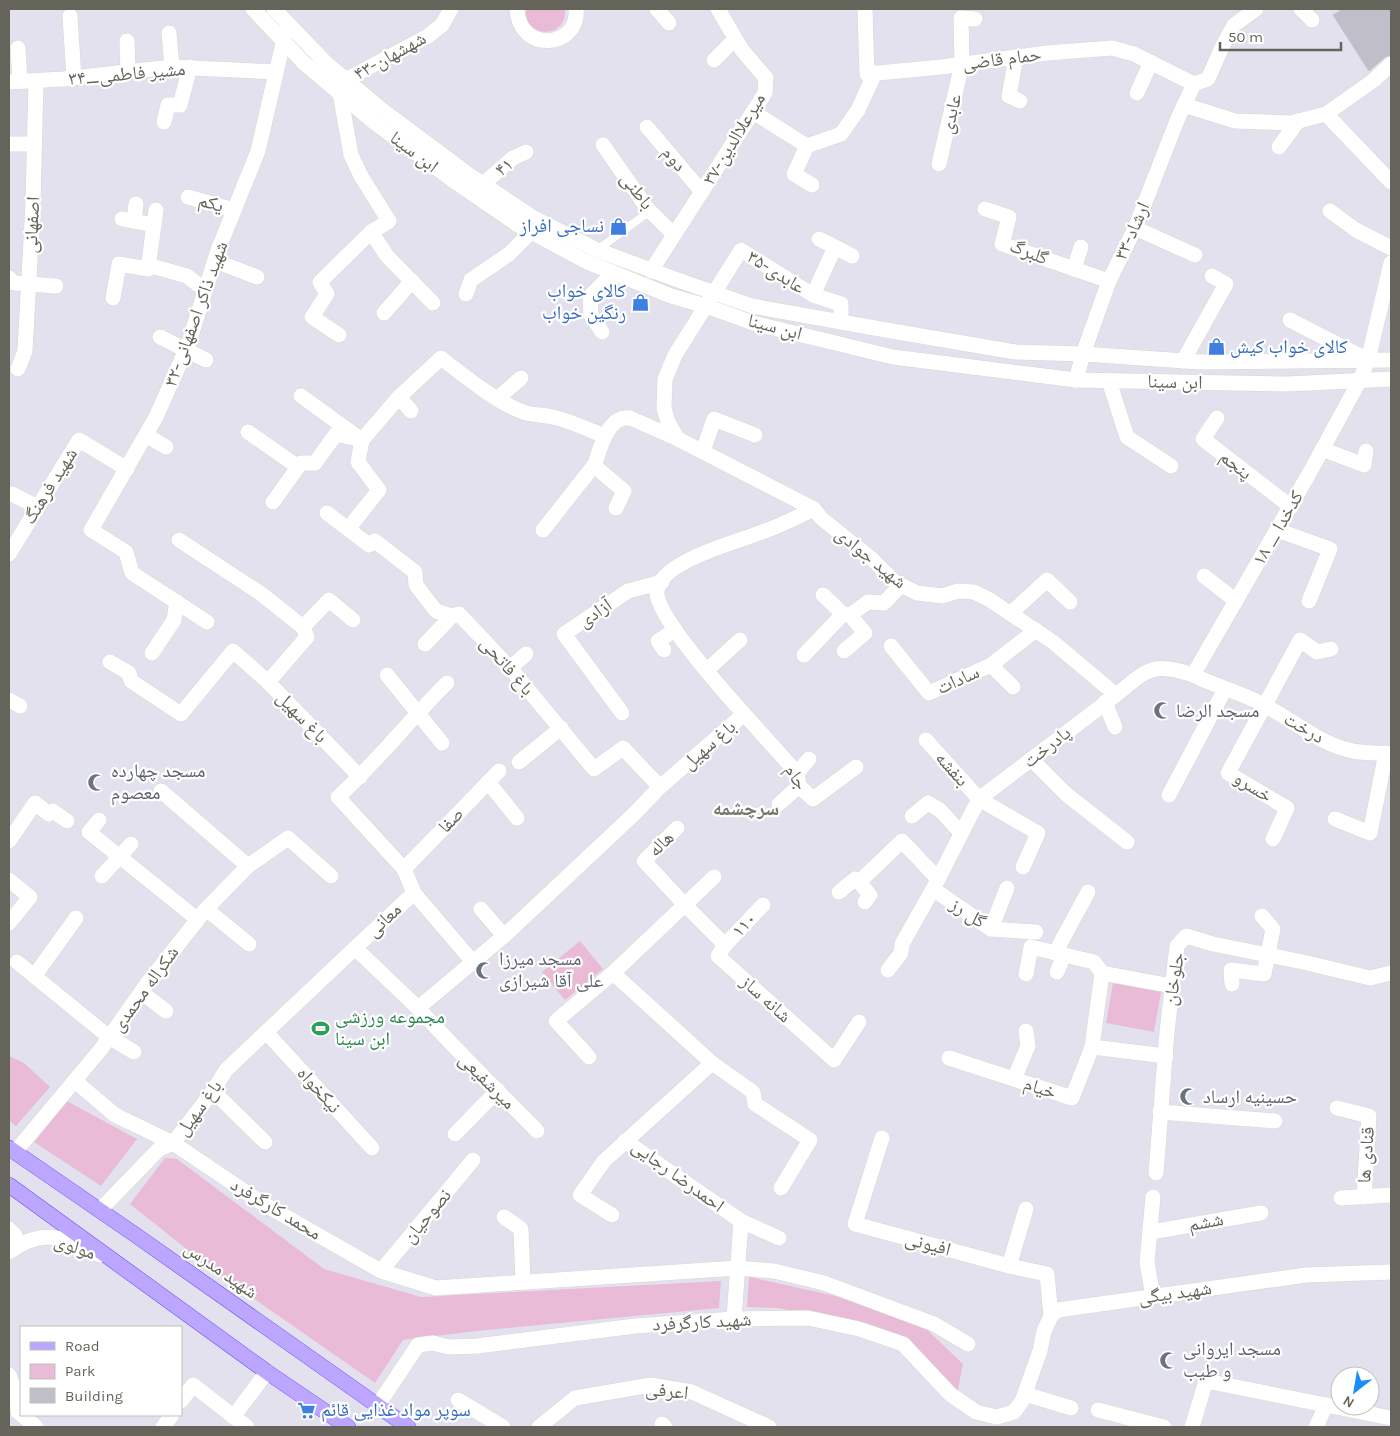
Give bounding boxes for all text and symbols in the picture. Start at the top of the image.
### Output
scale bar [1220,20,1341,52]
street label: ۴۳-شهشهان [350,27,430,85]
text: 50 m [1228,28,1263,46]
street label: حمام قاضی [961,43,1043,77]
street label: ۳۴_مشیر فاطمی [68,58,186,90]
street label: ۳۷-میرعلاالدین [698,89,770,189]
street label: عابدی [936,91,966,136]
street label: ابن سینا [385,127,443,177]
street label: دوم [656,142,691,177]
street label: ۴۱ [491,153,517,181]
street label: باطنی [616,168,658,214]
street label: یکم [196,189,226,218]
street label: اصفهانی [20,196,44,254]
street label: ۳۳-ارشاد [1110,199,1154,263]
place label: نساجی افراز [519,215,604,237]
shop icon: نساجی افراز [608,216,628,236]
street label: گلبرگ [1007,234,1052,270]
street label: ۳۲-شهید ذاکر اصفهانی [159,238,233,390]
street label: ۳۵-عابدی [743,246,809,299]
place label: کالای خواب رنگین خواب [542,280,626,324]
shop icon: کالای خواب رنگین خواب [630,292,650,312]
street label: ابن سینا [746,309,804,345]
place label: کالای خواب کیش [1230,336,1348,358]
shop icon: کالای خواب کیش [1206,337,1226,357]
street label: ابن سینا [1147,371,1203,393]
street label: شهید فرهنگ [18,444,82,528]
street label: پنجم [1215,446,1256,485]
street label: ۱۸ _ کدخدا [1248,487,1308,569]
street label: شهید جوادی [831,523,911,593]
street label: آزادی [574,593,617,632]
street label: باغ فاتحی [475,632,539,700]
street label: سادات [933,661,983,699]
street label: باغ سهیل [272,686,332,748]
place label: مسجد الرضا [1176,700,1259,722]
mosque icon: مسجد الرضا [1152,701,1172,721]
street label: درخت [1280,708,1328,748]
street label: باغ سهیل [678,716,740,774]
street label: پادرخت [1019,722,1075,772]
street label: بنفشه [931,747,973,791]
place label: مسجد چهارده معصوم [111,760,206,806]
street label: جام [778,760,812,795]
street label: خسرو [1230,767,1276,807]
mosque icon: مسجد چهارده معصوم [87,772,107,792]
district label: سرچشمه [713,797,779,820]
street label: صفا [434,803,468,837]
street label: هاله [644,827,678,861]
street label: گل رز [945,893,990,933]
street label: معانی [362,898,406,942]
street label: ۱۱۰ [727,908,761,942]
street label: شکراله محمدی [107,942,183,1036]
place label: مسجد میرزا علی آقا شیرازی [499,948,604,992]
street label: جلوخان [1159,951,1189,1007]
mosque icon: مسجد میرزا علی آقا شیرازی [475,960,495,980]
street label: شانه ساز [735,970,796,1027]
place label: مجموعه ورزشی ابن سینا [335,1006,445,1050]
sports icon: مجموعه ورزشی ابن سینا [311,1018,331,1038]
street label: میرشفیعی [454,1048,520,1114]
street label: نیکخواه [293,1062,345,1118]
street label: خیام [1020,1072,1059,1105]
street label: باغ سهیل [171,1076,227,1140]
place label: حسینیه ارساد [1203,1086,1297,1108]
mosque icon: حسینیه ارساد [1179,1087,1199,1107]
street label: قنادی ها [1353,1126,1379,1184]
street label: احمدرضا رجایی [628,1135,728,1217]
street label: محمد کارگرفرد [227,1173,325,1245]
street label: نصوحیان [398,1185,456,1247]
street label: ششم [1187,1208,1225,1237]
street label: افیونی [903,1227,953,1261]
street label: مولوی [51,1230,99,1264]
street label: شهید مدرس [180,1237,262,1303]
street label: شهید بیگی [1137,1277,1213,1309]
street label: شهید کارگرفرد [652,1308,752,1336]
legend [20,1326,182,1416]
text: Road [65,1337,100,1355]
place label: مسجد ایروانی و طیب [1183,1338,1281,1382]
mosque icon: مسجد ایروانی و طیب [1159,1350,1179,1370]
text: Park [65,1362,95,1380]
north arrow [1330,1366,1380,1416]
street label: اعرفی [645,1378,689,1404]
text: Building [65,1387,123,1405]
text: N [1340,1392,1357,1412]
place label: سوپر مواد غذایی قائم [321,1399,471,1422]
supermarket icon: سوپر مواد غذایی قائم [297,1400,317,1420]

